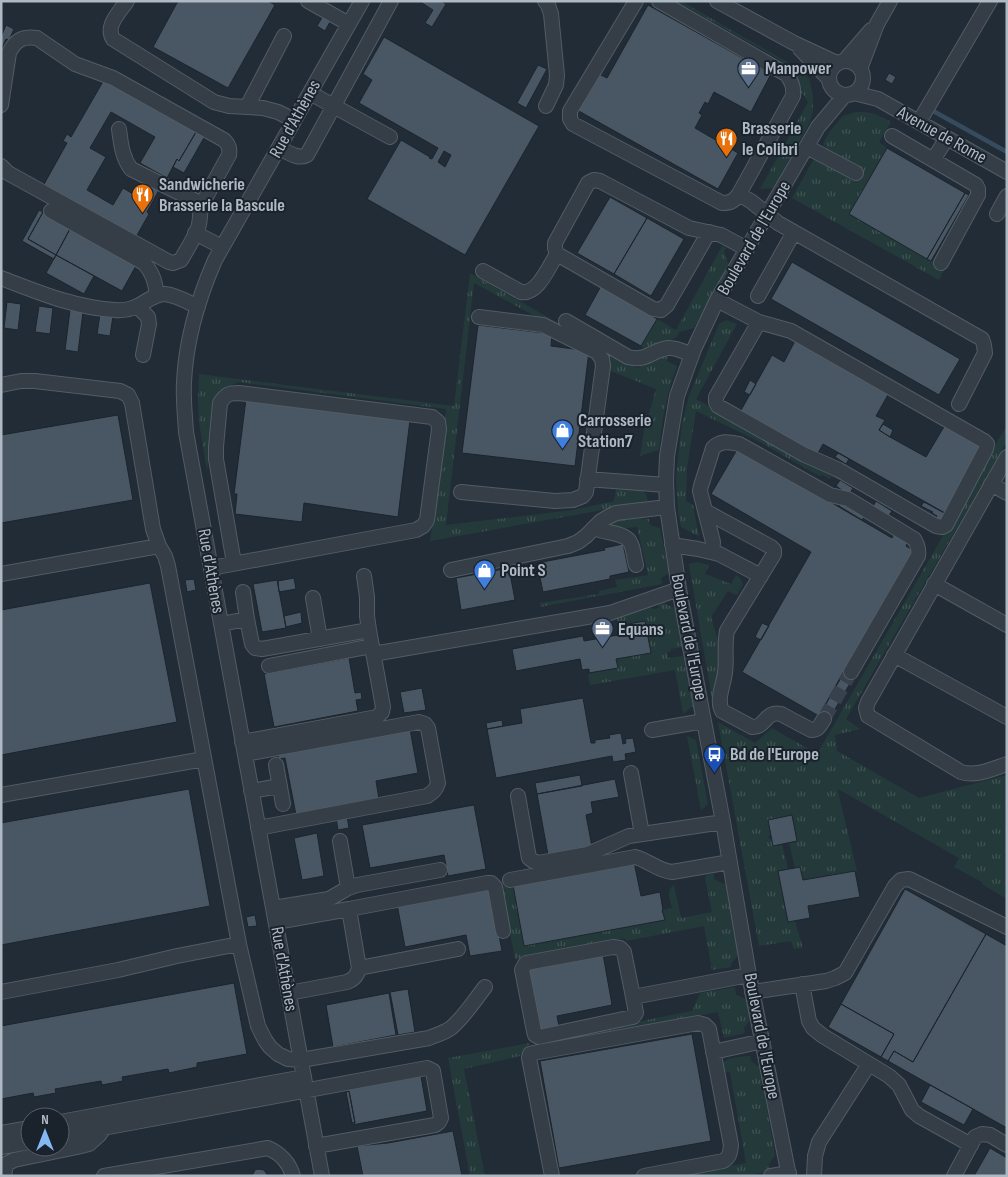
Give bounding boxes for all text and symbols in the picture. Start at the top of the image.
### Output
office icon: Manpower [737,56,761,87]
place label: Manpower [765,58,832,79]
street label: Rue d'Athènes [265,76,325,162]
street label: Avenue de Rome [893,101,990,168]
place label: Brasserie le Colibri [742,118,802,160]
restaurant icon: Brasserie le Colibri [714,126,738,157]
place label: Sandwicherie Brasserie la Bascule [159,174,285,216]
street label: Boulevard de l'Europe [713,177,795,299]
restaurant icon: Sandwicherie Brasserie la Bascule [131,182,155,213]
place label: Carrosserie Station7 [578,410,651,452]
shop icon: Carrosserie Station7 [550,418,574,449]
street label: Rue d'Athènes [193,527,229,615]
shop icon: Point S [473,558,497,589]
place label: Point S [501,560,546,581]
street label: Boulevard de l'Europe [666,572,712,702]
office icon: Equans [590,617,614,648]
place label: Equans [618,619,664,640]
bus stop icon: Bd de l'Europe [702,742,726,773]
place label: Bd de l'Europe [730,744,819,765]
street label: Rue d'Athènes [266,925,302,1013]
street label: Boulevard de l'Europe [739,971,785,1101]
north arrow [20,1107,70,1157]
text: N [41,1111,49,1128]

